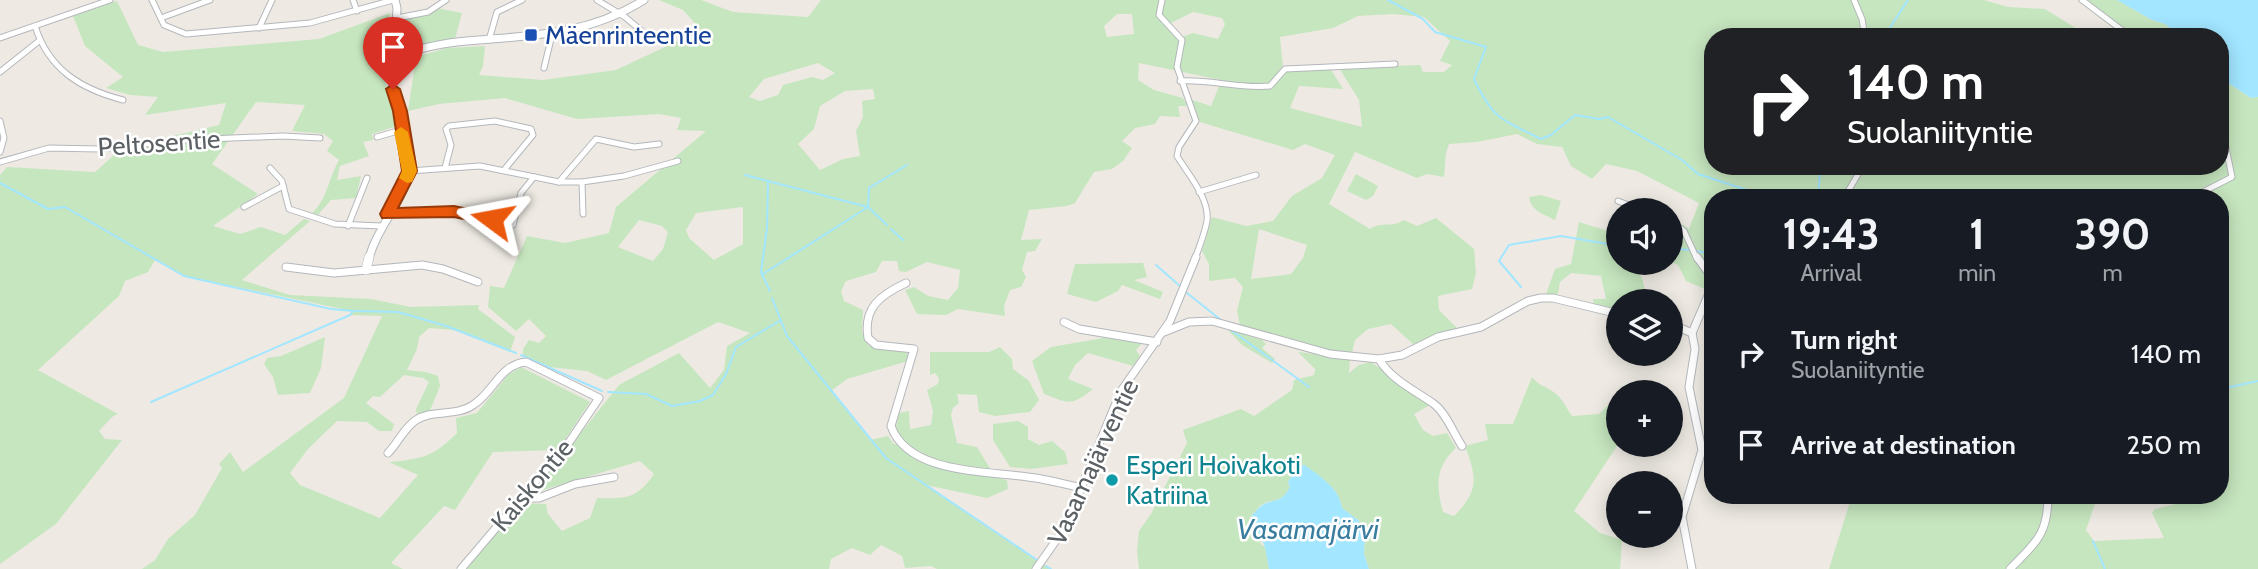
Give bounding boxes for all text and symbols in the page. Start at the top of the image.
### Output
pin [363,17,423,89]
place label: Mäenrinteentie [545,19,712,51]
marker: Mäenrinteentie [523,27,539,43]
icon: arrive [374,28,412,66]
text: 140 m [1847,52,1984,111]
icon: right [1732,56,1823,147]
text: Suolaniityntie [1847,112,2033,151]
street label: Peltosentie [97,123,221,163]
position arrow [455,182,529,256]
map controls [1606,198,1683,548]
button: sound [1606,198,1683,275]
text: 19:43 [1783,208,1880,260]
text: 1 [1969,208,1985,260]
text: 390 [2075,208,2150,260]
text: Arrival [1800,259,1862,287]
text: min [1958,259,1996,287]
text: m [2102,259,2123,287]
button: layers [1606,289,1683,366]
text: Turn right [1791,324,1897,356]
icon: right [1732,335,1770,373]
text: 140 m [2131,338,2201,370]
text: Suolaniityntie [1791,356,1925,384]
street label: Vasamajärventie [1040,374,1146,550]
button: + [1606,380,1683,457]
icon: arrive [1732,426,1770,464]
text: Arrive at destination [1791,429,2016,461]
text: 250 m [2127,429,2201,461]
street label: Kaiskontie [484,432,580,538]
place label: Esperi Hoivakoti Katriina [1126,449,1301,511]
button: − [1606,471,1683,548]
marker: Esperi Hoivakoti Katriina [1104,472,1120,488]
water label: Vasamajärvi [1237,512,1380,546]

